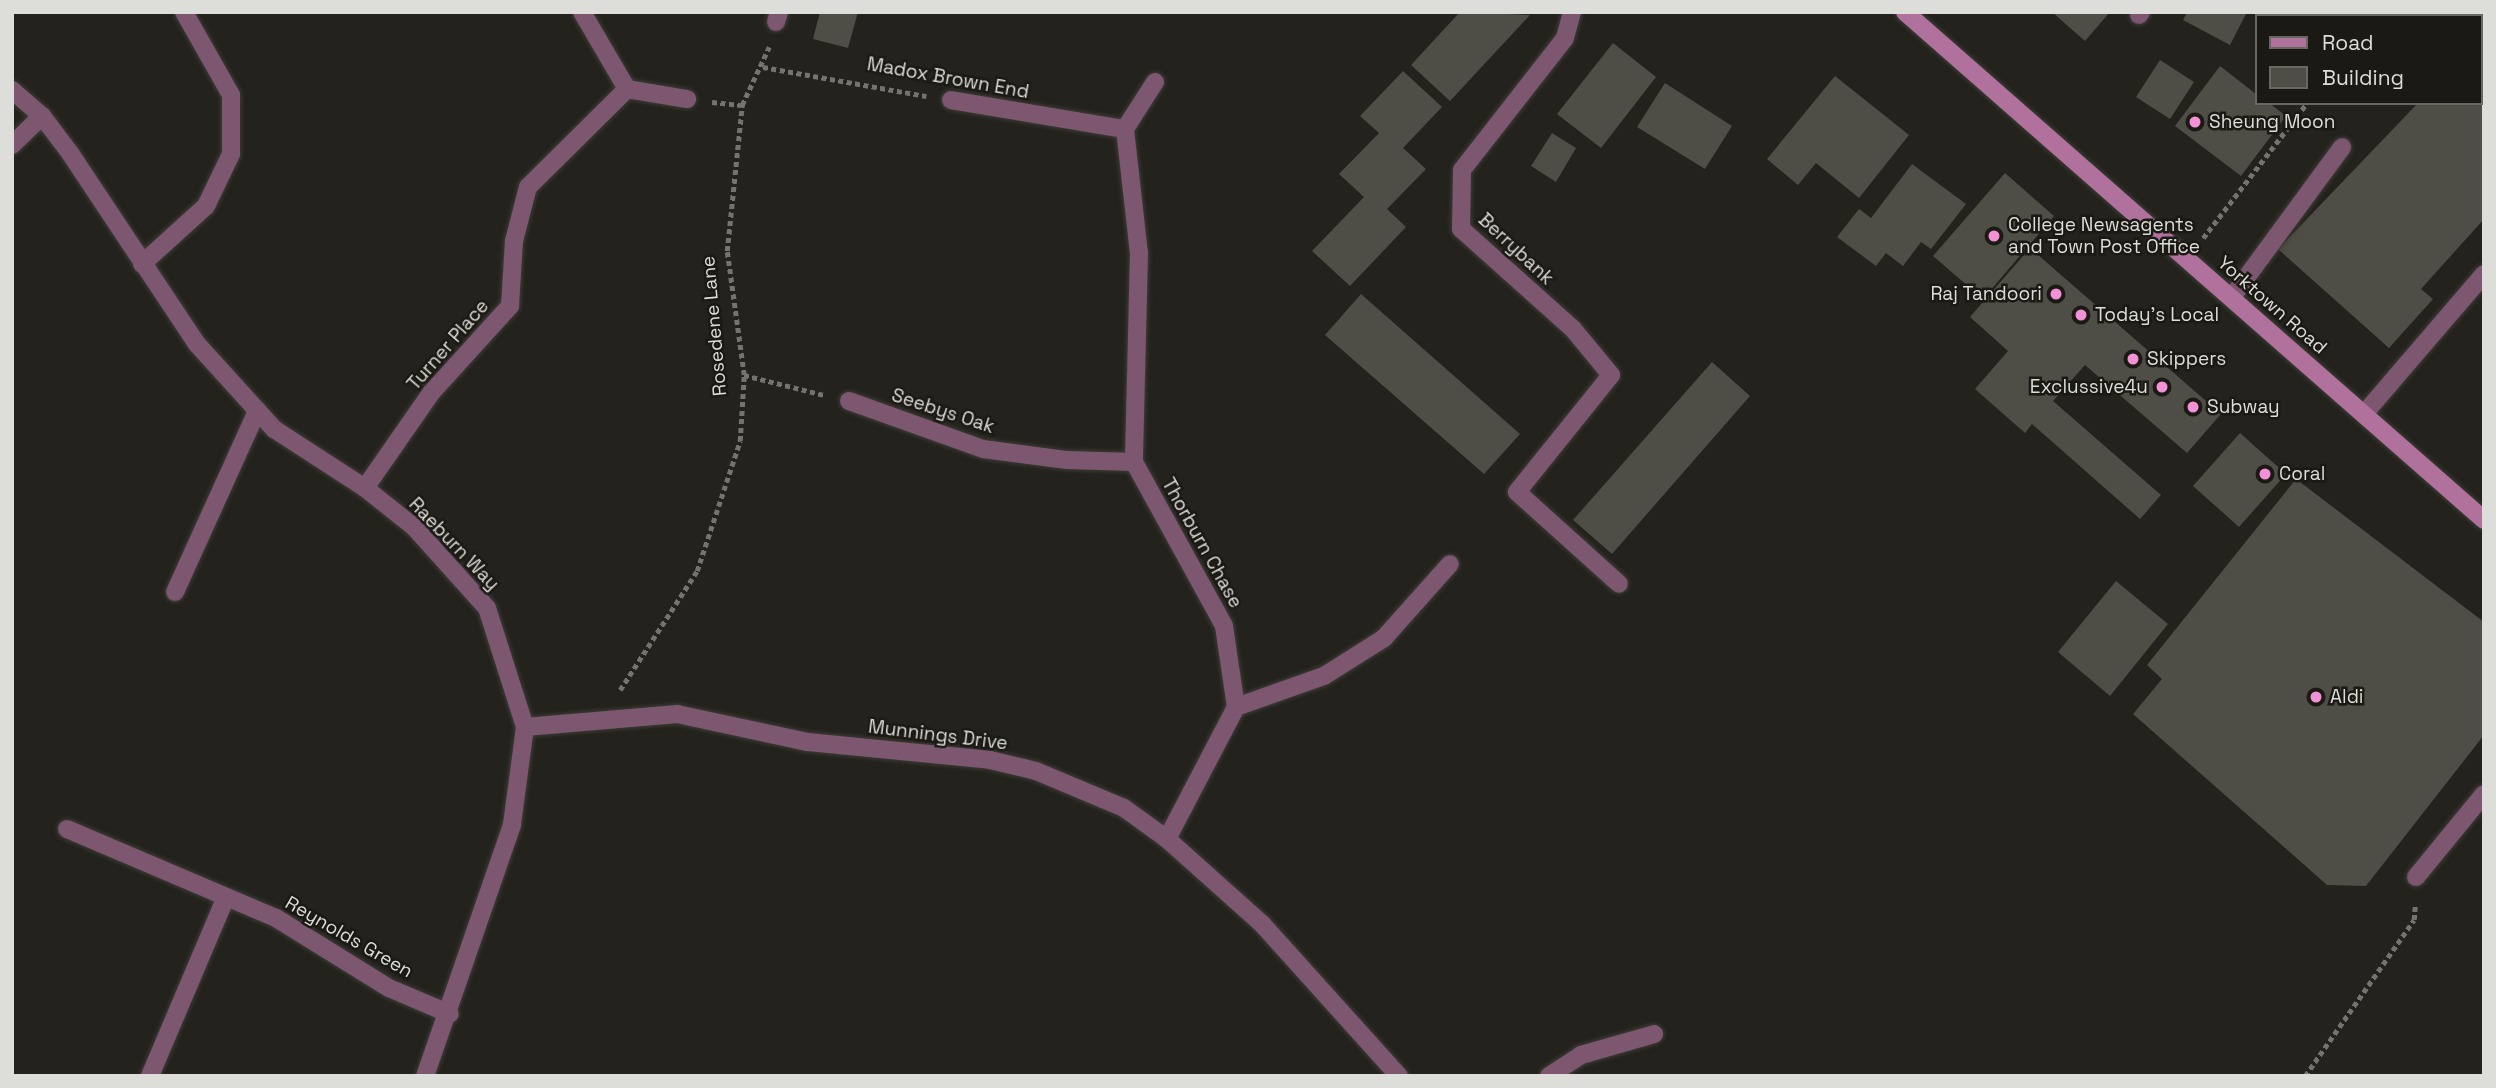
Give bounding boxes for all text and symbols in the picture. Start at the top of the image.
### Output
legend [2254,14,2482,105]
text: Road [2322,29,2374,56]
street label: Madox Brown End [865,53,1031,103]
text: Building [2322,64,2404,91]
place label: Sheung Moon [2209,111,2335,133]
marker: Sheung Moon [2187,114,2203,130]
street label: Berrybank [1474,208,1558,290]
place label: College Newsagents and Town Post Office [2008,214,2201,258]
marker: College Newsagents and Town Post Office [1986,228,2002,244]
street label: Yorktown Road [2213,251,2331,359]
street label: Rosedene Lane [697,255,731,397]
place label: Raj Tandoori [1930,283,2042,305]
marker: Raj Tandoori [2048,286,2064,302]
street label: Turner Place [402,295,494,395]
place label: Today's Local [2095,304,2219,326]
marker: Today's Local [2073,307,2089,323]
place label: Skippers [2147,348,2226,370]
marker: Skippers [2125,351,2141,367]
place label: Exclussive4u [2030,376,2148,398]
marker: Exclussive4u [2154,379,2170,395]
street label: Seebys Oak [889,384,997,438]
place label: Subway [2207,396,2280,418]
marker: Subway [2185,399,2201,415]
place label: Coral [2279,463,2325,485]
marker: Coral [2257,466,2273,482]
street label: Thorburn Chase [1157,474,1247,612]
street label: Raeburn Way [404,493,504,595]
place label: Aldi [2330,686,2364,708]
marker: Aldi [2308,689,2324,705]
street label: Munnings Drive [867,715,1009,755]
street label: Reynolds Green [281,891,417,983]

